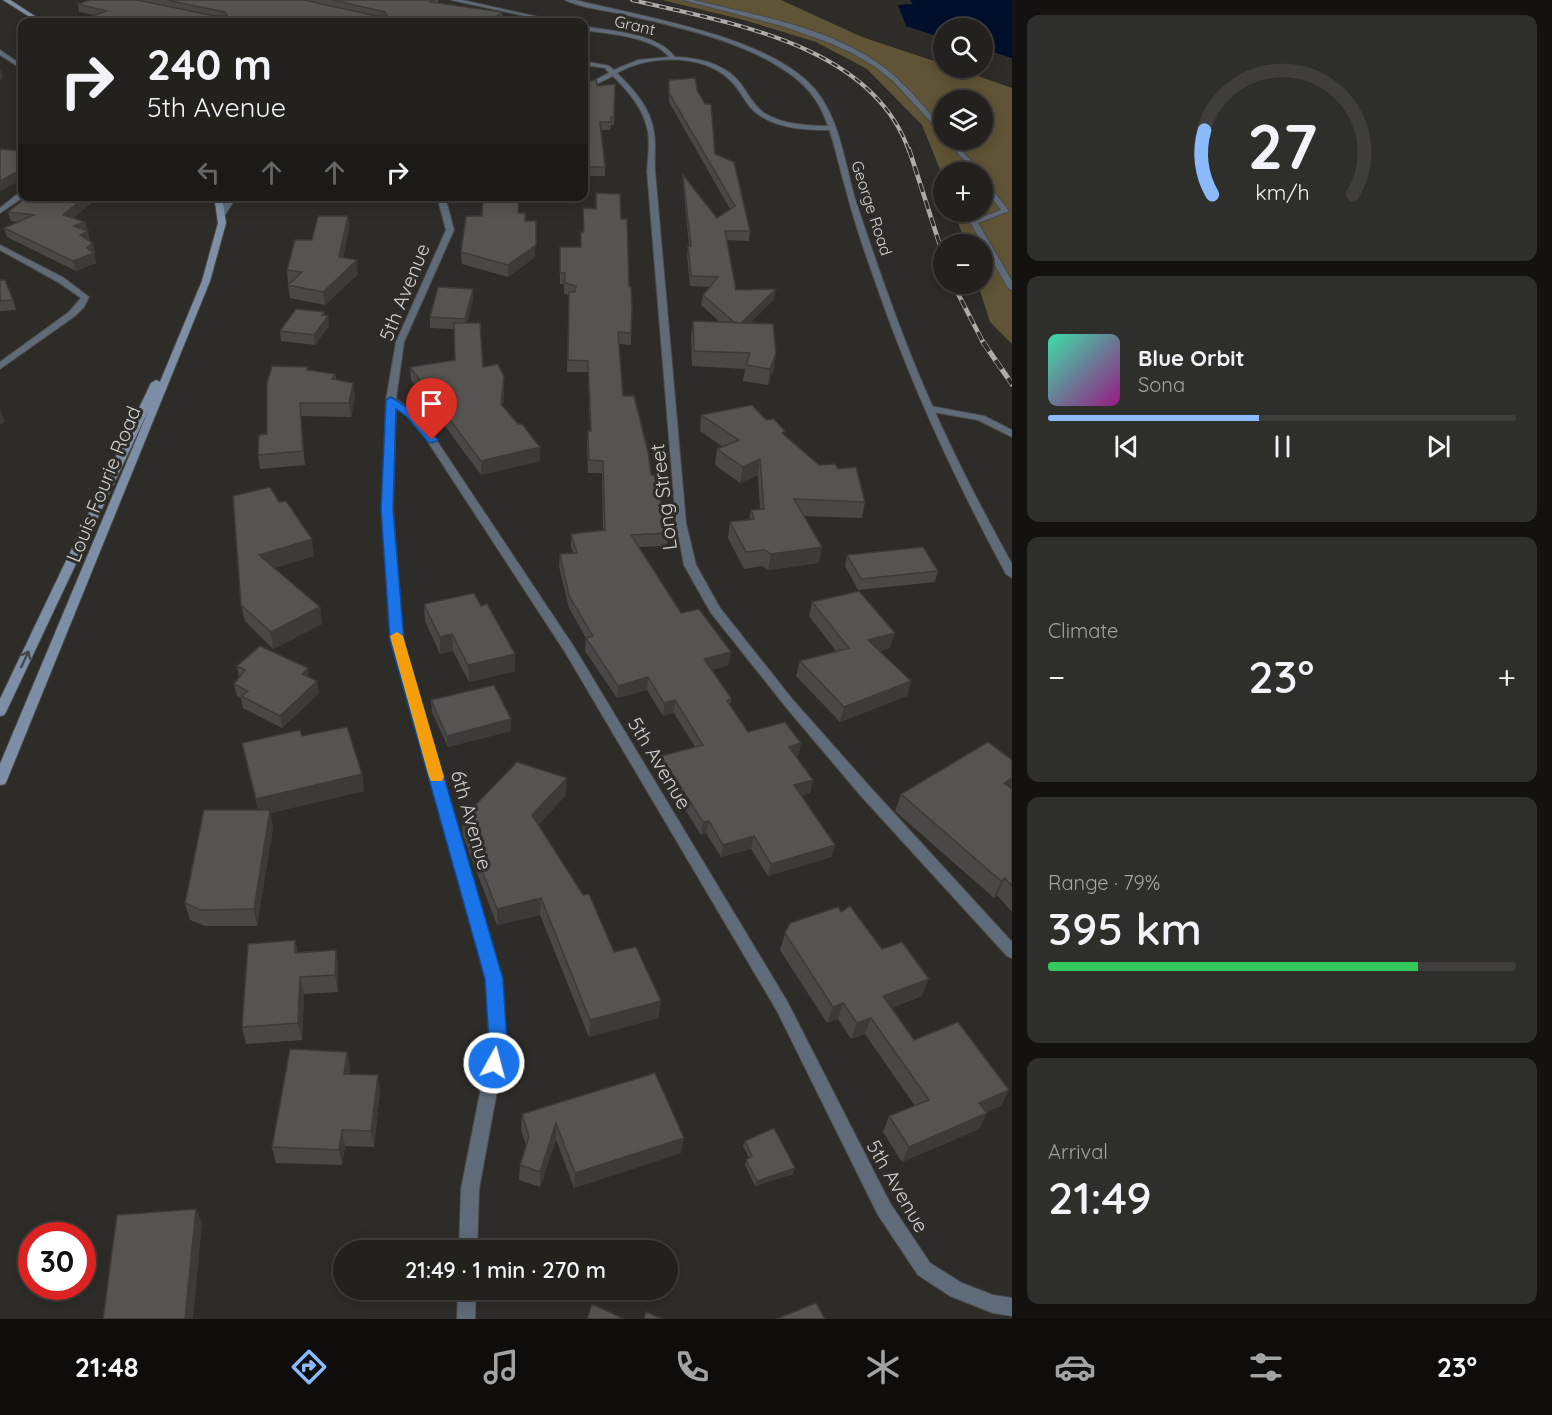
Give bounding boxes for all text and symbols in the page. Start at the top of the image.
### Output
street label: Grant [613,11,657,39]
map controls [933,18,993,294]
button: search [933,18,993,78]
text: 240 m [147,38,272,91]
icon: right [48,42,126,120]
text: 5th Avenue [147,90,286,124]
button: layers [933,90,993,150]
text: 27 [1247,107,1317,185]
icon: left [192,156,225,189]
icon: ahead [255,156,288,189]
icon: ahead [318,156,351,189]
icon: right [381,156,414,189]
street label: George Road [847,158,897,258]
button: + [933,162,993,222]
text: km/h [1255,179,1309,205]
button: − [933,234,993,294]
street label: 5th Avenue [373,240,435,344]
text: Blue Orbit [1138,344,1244,372]
text: Sona [1138,372,1185,397]
pin [406,378,457,440]
icon: arrive [415,387,448,420]
street label: Louis Fourie Road [60,402,146,566]
icon: previous [1110,430,1143,463]
icon: pause [1266,430,1299,463]
icon: next [1422,430,1455,463]
street label: Long Street [644,442,682,552]
text: Climate [1048,618,1118,643]
text: 23° [1248,648,1314,704]
one-way arrow [19,651,31,669]
text: − [1048,656,1065,697]
text: + [1497,656,1516,697]
street label: 5th Avenue [623,712,697,814]
street label: 6th Avenue [446,767,498,873]
text: Range · 79% [1048,870,1160,895]
text: 395 km [1048,900,1202,956]
position arrow [462,1031,526,1095]
street label: 5th Avenue [861,1135,935,1237]
text: Arrival [1048,1139,1108,1164]
text: 21:49 [1048,1169,1152,1225]
speed limit sign: 30 [18,1222,96,1300]
text: 21:49 · 1 min · 270 m [405,1256,606,1284]
icon: directions [288,1346,330,1388]
icon: music [480,1346,522,1388]
icon: phone [671,1346,713,1388]
icon: climate [862,1346,904,1388]
icon: car [1054,1346,1096,1388]
icon: filters [1245,1346,1287,1388]
text: 21:48 [75,1350,139,1384]
text: 23° [1437,1350,1477,1384]

